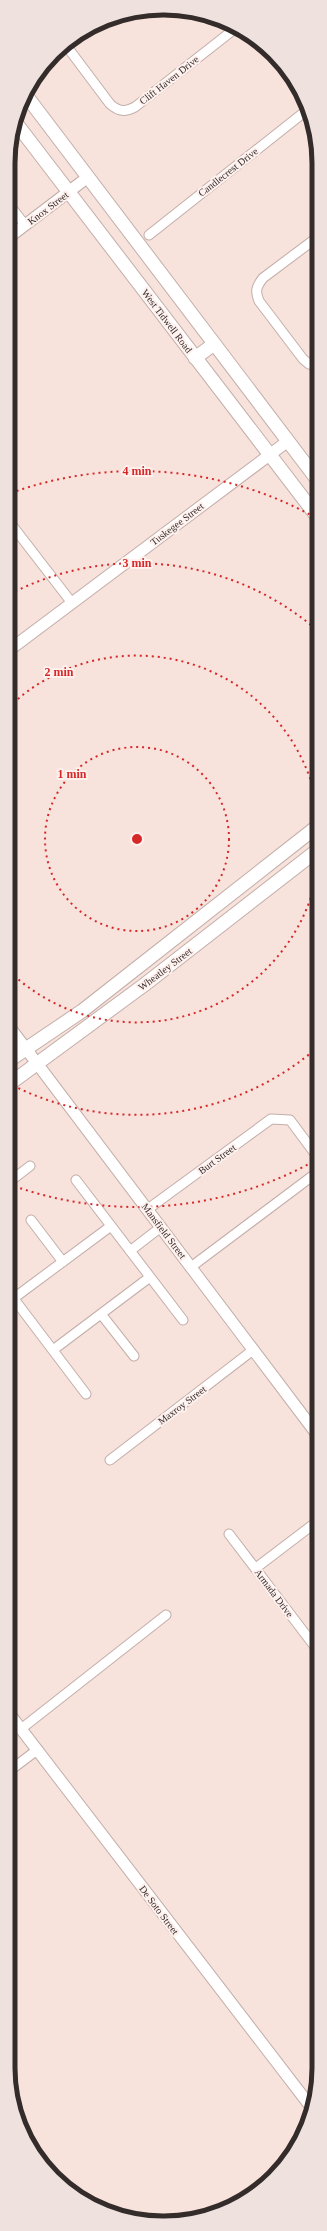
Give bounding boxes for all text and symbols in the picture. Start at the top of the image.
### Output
street label: Clift Haven Drive [137,53,201,107]
street label: Candlecrest Drive [196,145,260,199]
street label: Knox Street [26,189,71,227]
street label: West Tidwell Road [140,287,194,355]
text: 4 min [122,464,152,478]
street label: Tuskegee Street [148,500,206,548]
text: 3 min [122,556,152,570]
text: 2 min [44,665,74,679]
text: 1 min [57,767,87,781]
centre of rings [130,832,144,846]
street label: Wheatley Street [136,945,194,993]
street label: Burt Street [196,1142,238,1176]
street label: Mansfield Street [140,1201,188,1261]
street label: Maxroy Street [156,1383,208,1427]
street label: Armada Drive [252,1567,296,1620]
street label: De Soto Street [137,1883,181,1937]

